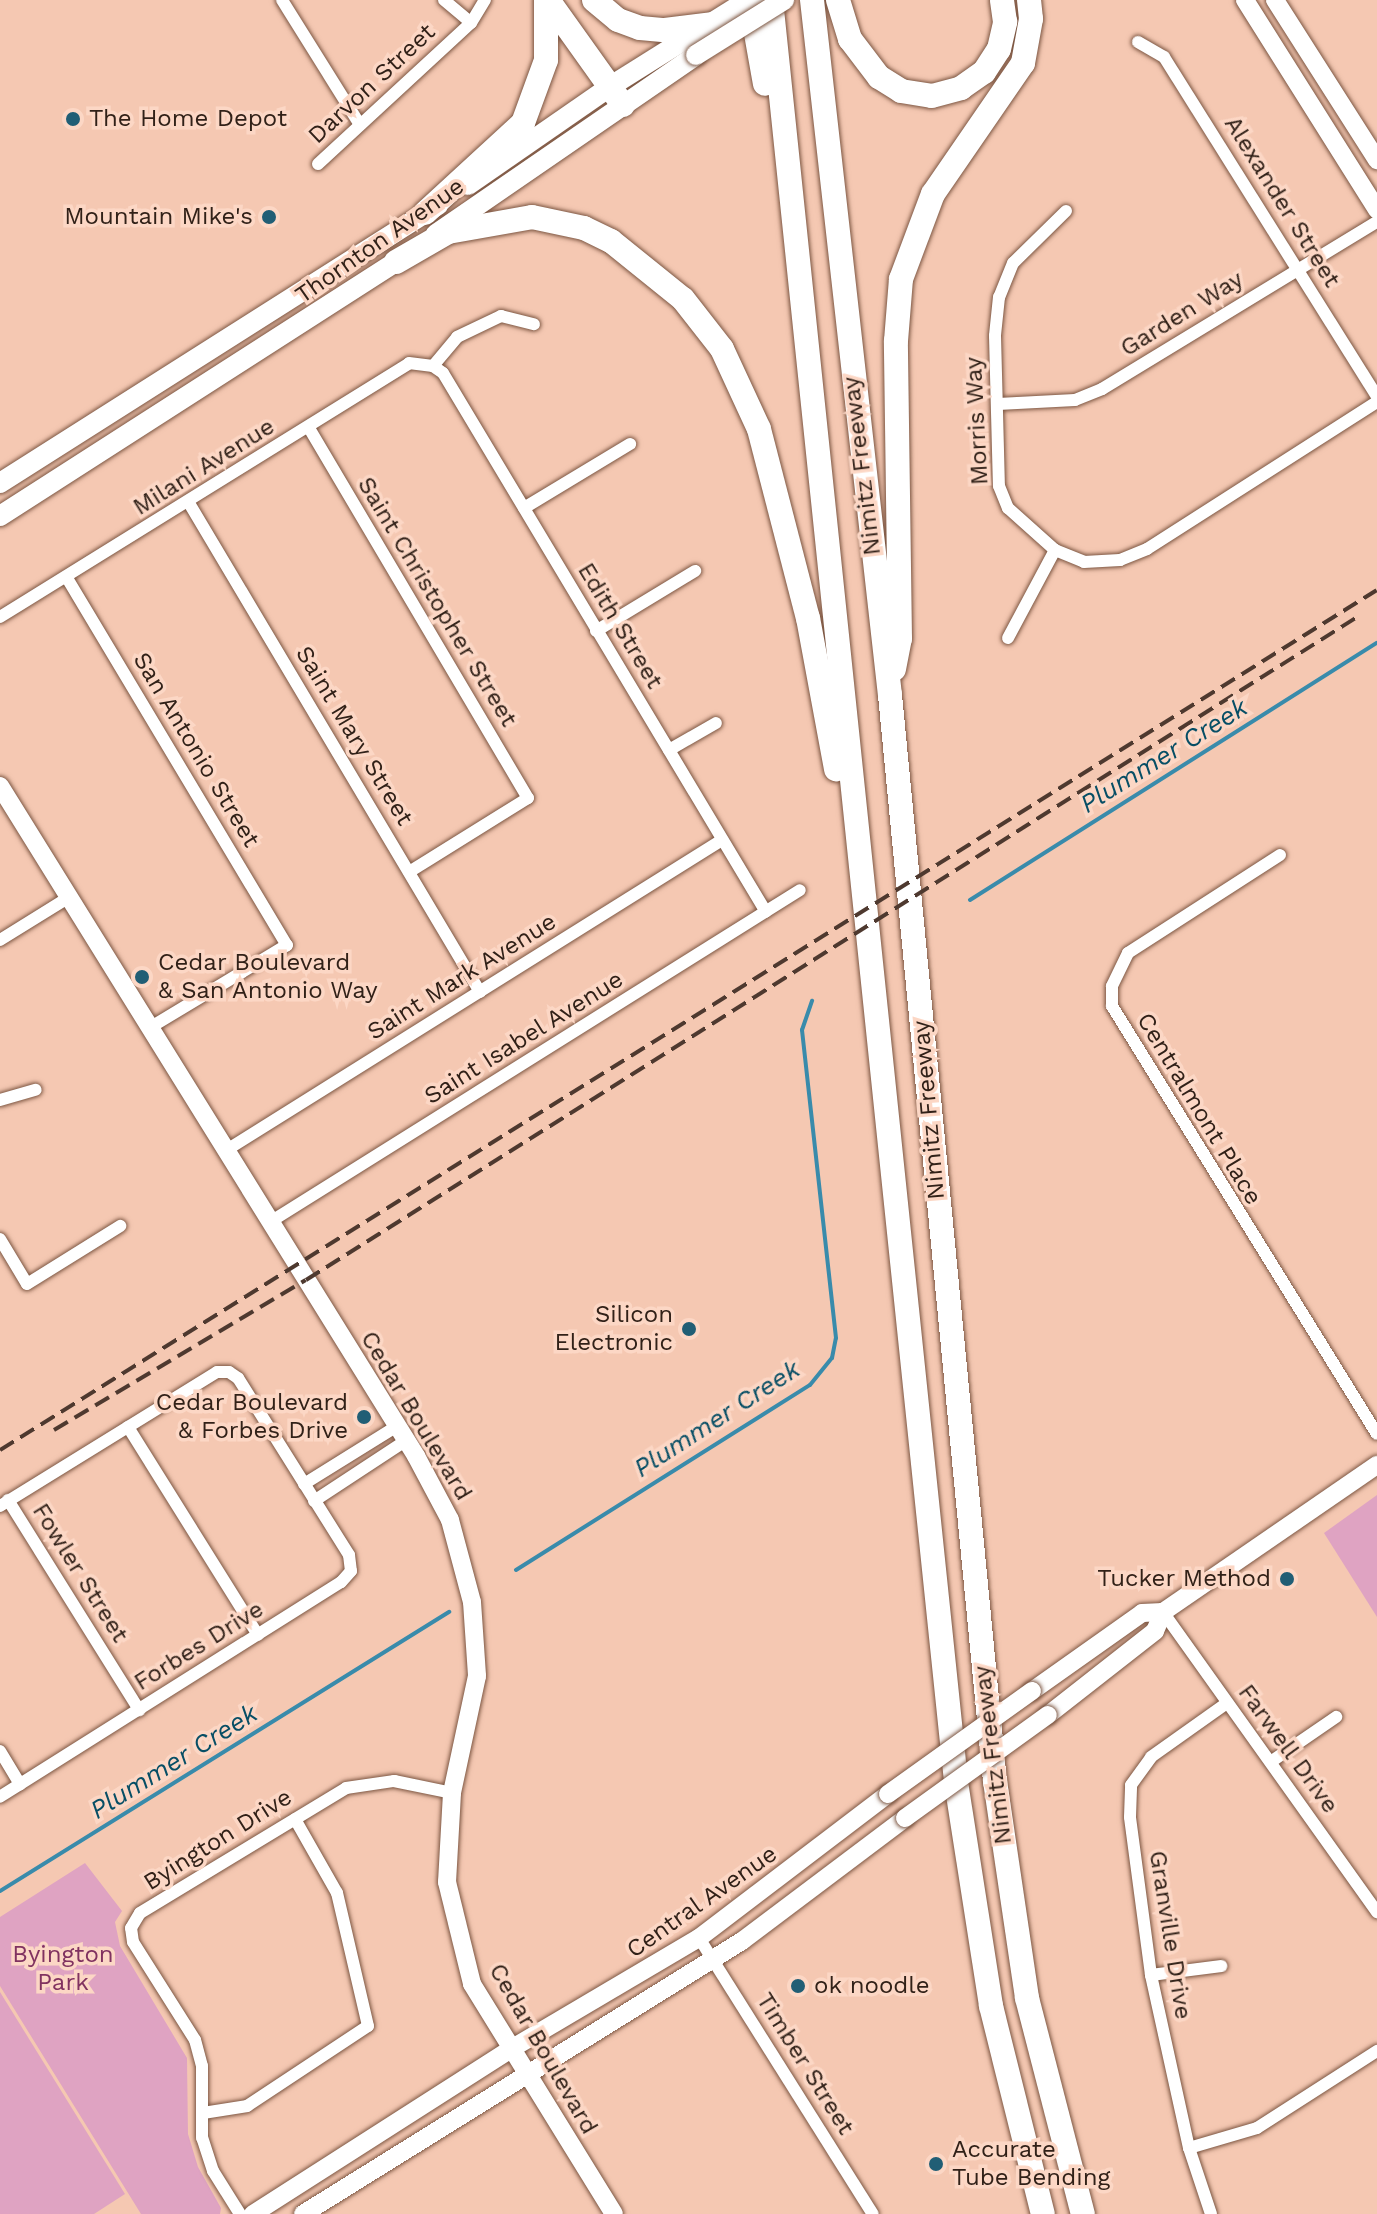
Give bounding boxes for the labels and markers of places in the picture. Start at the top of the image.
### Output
place label: The Home Depot [89,105,287,133]
marker: The Home Depot [64,110,82,128]
place label: Mountain Mike's [64,203,253,231]
marker: Mountain Mike's [260,208,278,226]
place label: Cedar Boulevard & San Antonio Way [158,949,379,1005]
marker: Cedar Boulevard & San Antonio Way [133,968,151,986]
place label: Silicon Electronic [555,1301,673,1357]
marker: Silicon Electronic [680,1320,698,1338]
place label: Cedar Boulevard & Forbes Drive [155,1389,348,1445]
marker: Cedar Boulevard & Forbes Drive [355,1408,373,1426]
place label: Tucker Method [1097,1565,1271,1593]
marker: Tucker Method [1278,1570,1296,1588]
place label: ok noodle [814,1972,930,2000]
marker: ok noodle [789,1977,807,1995]
place label: Accurate Tube Bending [952,2136,1110,2192]
marker: Accurate Tube Bending [927,2155,945,2173]

